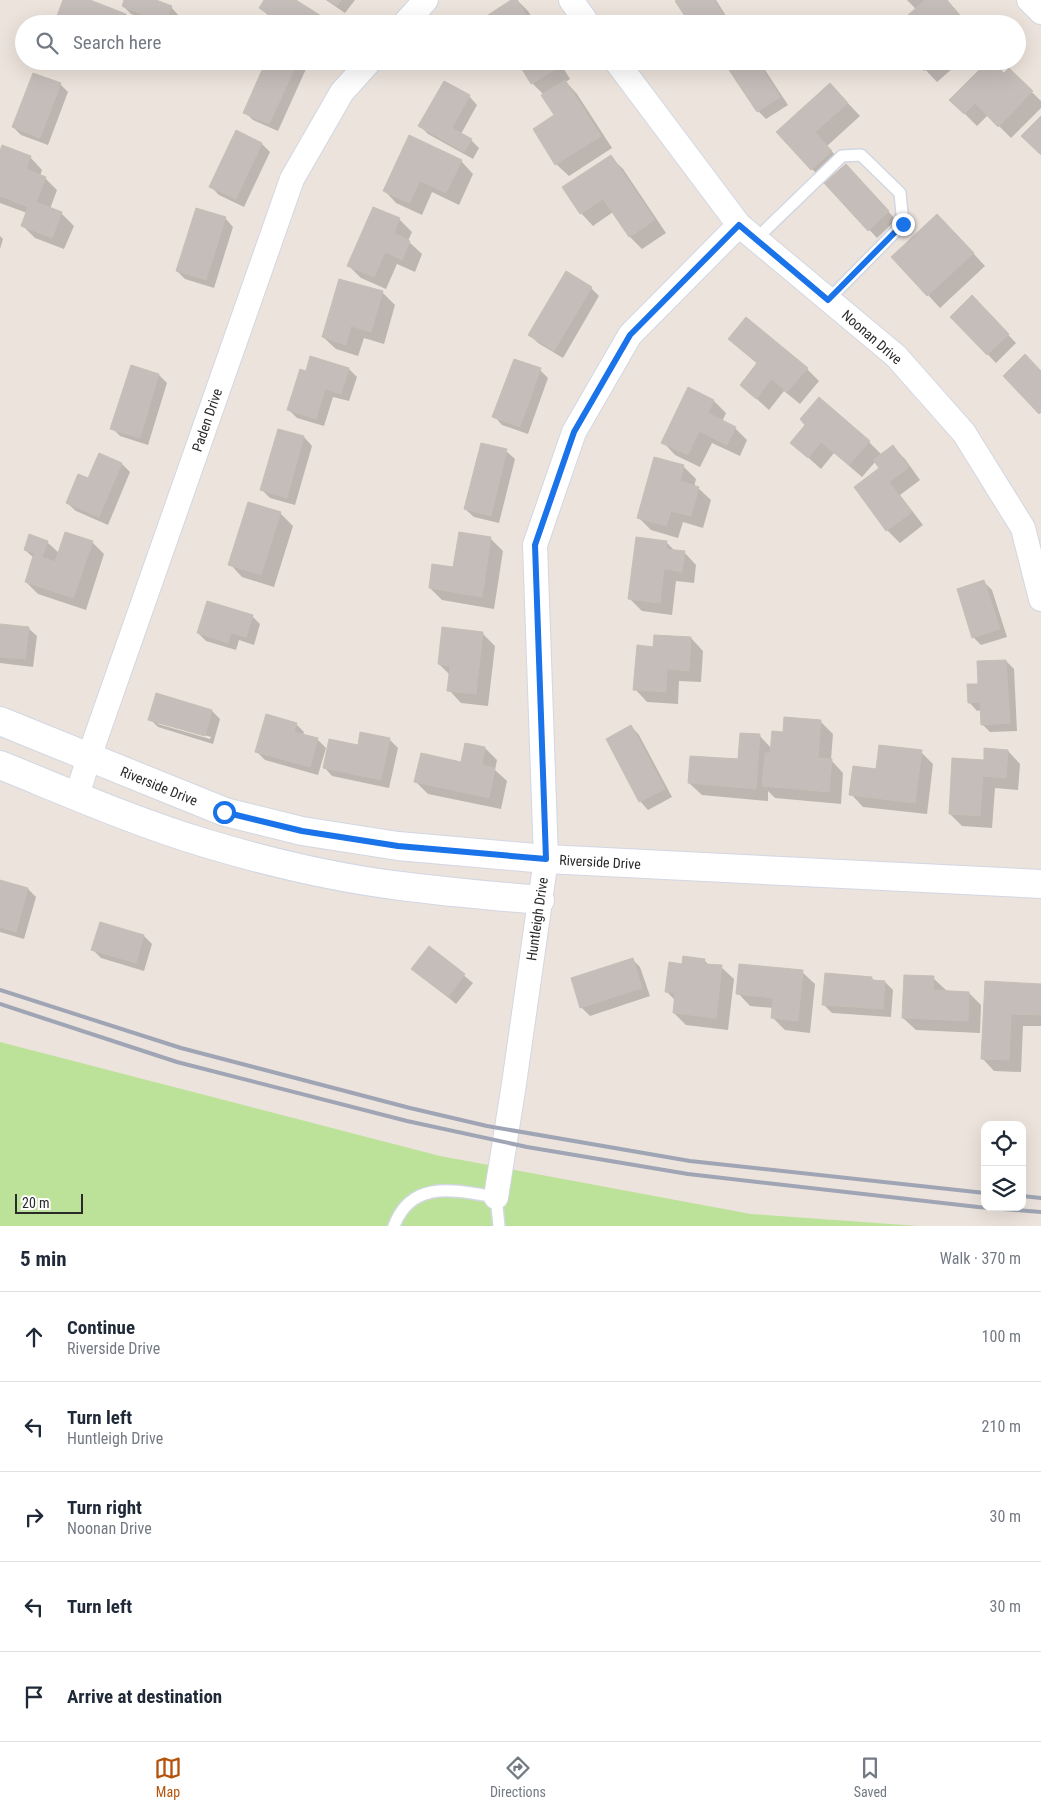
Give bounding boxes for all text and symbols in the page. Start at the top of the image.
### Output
search box [15,15,1026,70]
icon: search [33,29,61,57]
text: Search here [73,31,161,54]
route end [892,213,915,236]
street label: Noonan Drive [839,307,906,368]
street label: Paden Drive [189,386,225,454]
street label: Riverside Drive [118,763,200,809]
route start [213,801,236,824]
street label: Riverside Drive [559,852,642,872]
street label: Huntleigh Drive [523,876,551,962]
map controls [981,1121,1026,1211]
button: locate [981,1121,1026,1166]
button: layers [981,1166,1026,1211]
scale bar [15,1191,82,1214]
text: 20 m [22,1195,50,1211]
text: 5 min [20,1247,67,1271]
text: Walk · 370 m [940,1249,1021,1268]
text: Continue [67,1316,135,1339]
icon: ahead [20,1323,48,1351]
text: 100 m [982,1327,1021,1346]
text: Riverside Drive [67,1339,160,1358]
text: Turn left [67,1406,132,1429]
icon: left [20,1413,48,1441]
text: 210 m [982,1417,1021,1436]
text: Huntleigh Drive [67,1429,163,1448]
text: Turn right [67,1496,142,1519]
icon: right [20,1503,48,1531]
text: 30 m [989,1507,1021,1526]
text: Noonan Drive [67,1519,152,1538]
icon: left [20,1593,48,1621]
text: Turn left [67,1595,132,1618]
text: 30 m [989,1597,1021,1616]
icon: arrive [20,1683,48,1711]
text: Arrive at destination [67,1685,222,1708]
tab: Map [154,1754,182,1800]
tab: Directions [490,1754,546,1800]
tab: Saved [854,1754,887,1800]

